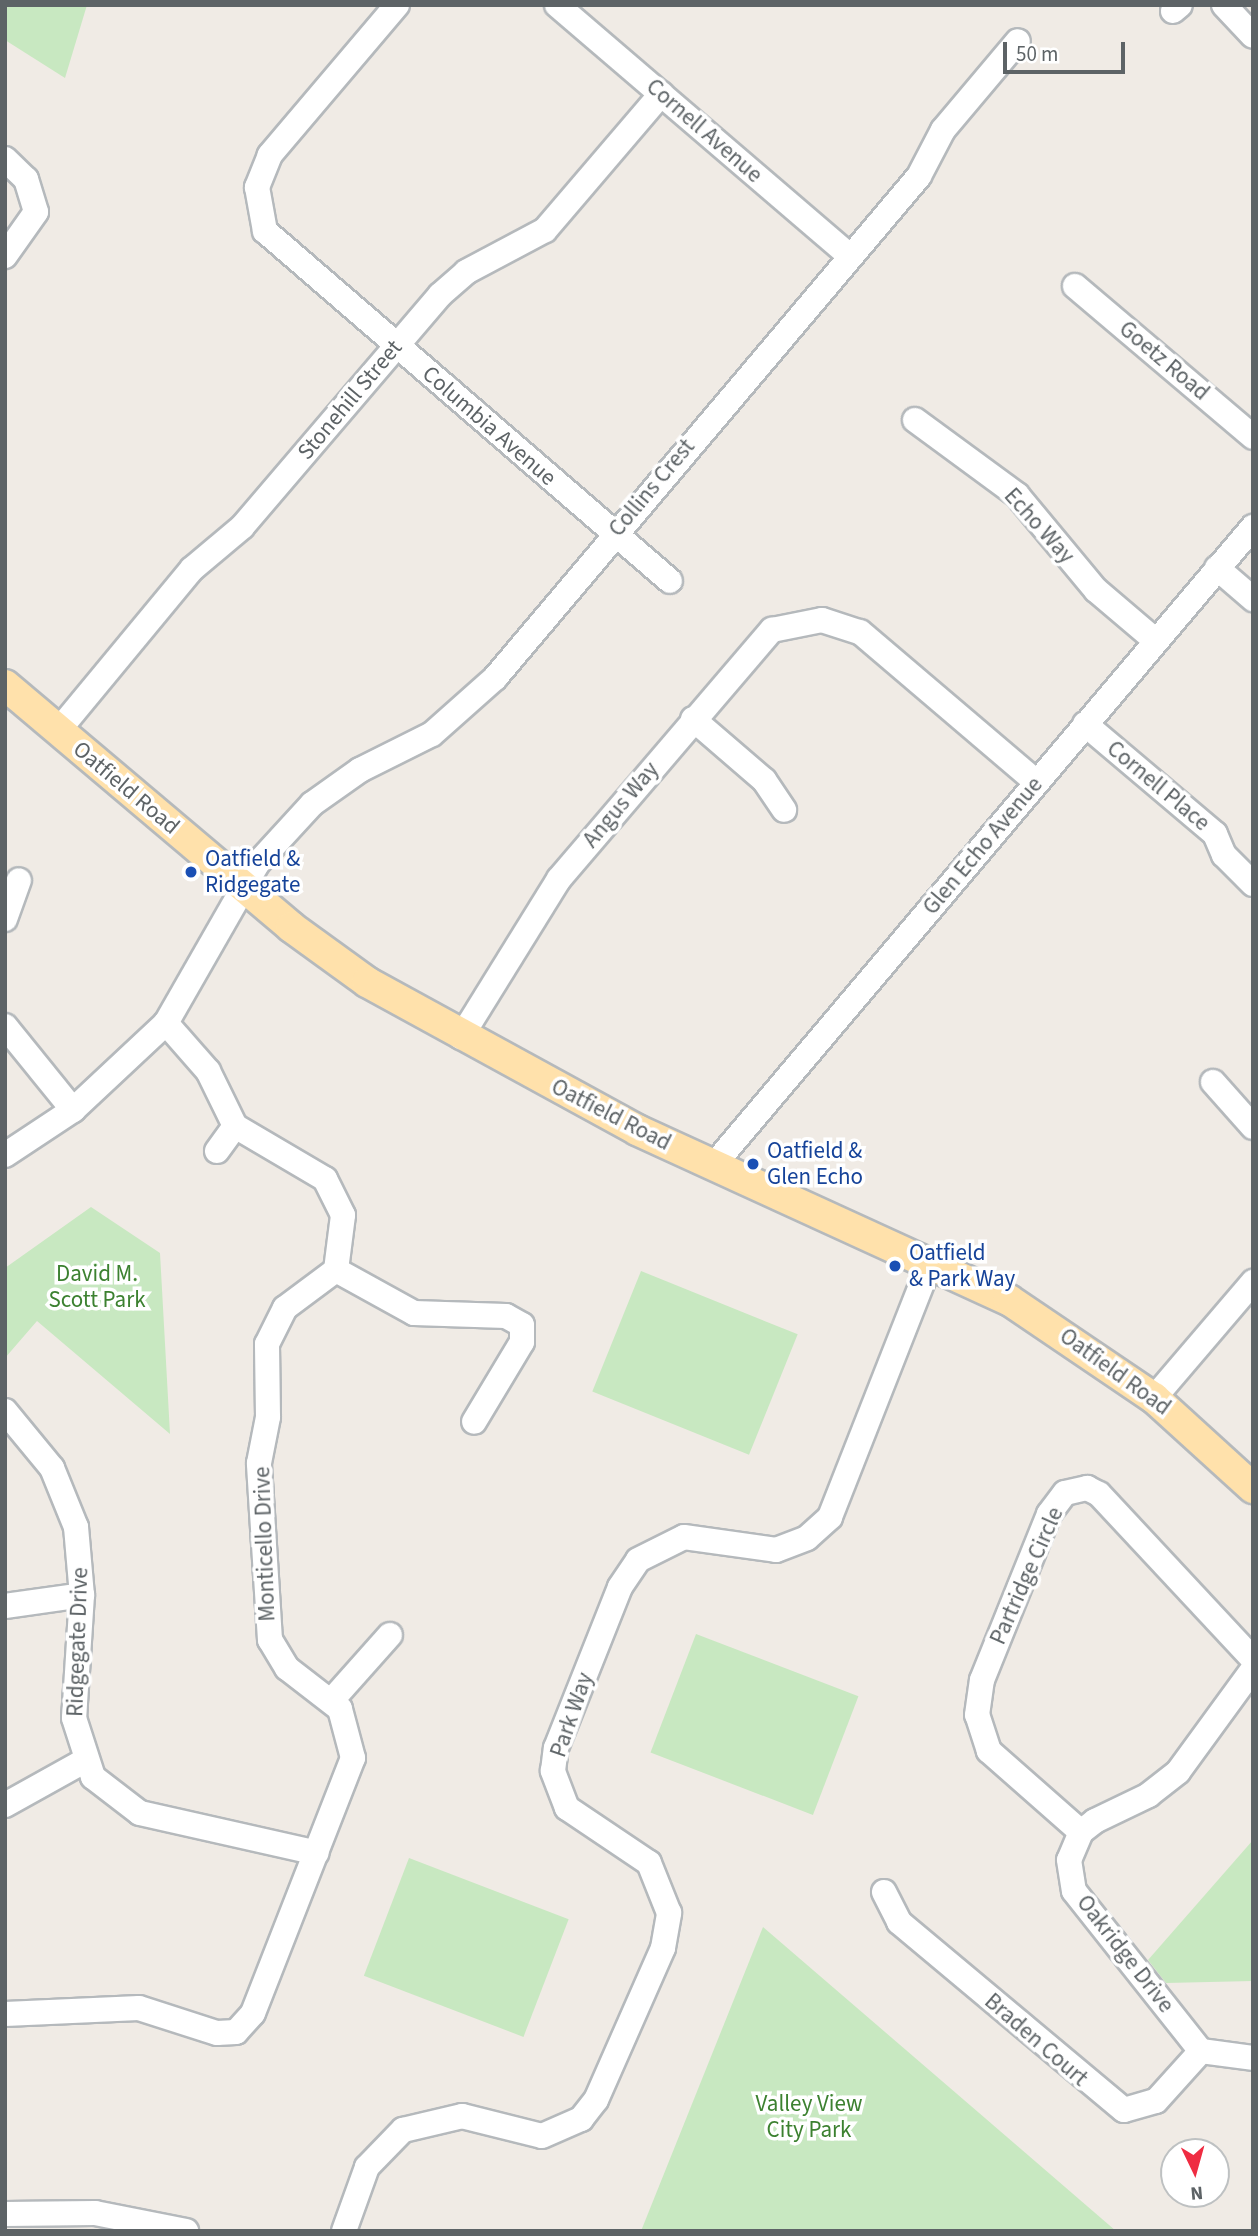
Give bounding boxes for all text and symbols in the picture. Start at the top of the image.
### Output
scale bar [1006,28,1128,72]
text: 50 m [1016,39,1058,69]
street label: Cornell Avenue [640,73,768,189]
street label: Goetz Road [1113,315,1215,407]
street label: Stonehill Street [292,335,408,465]
street label: Columbia Avenue [416,360,562,492]
street label: Collins Crest [603,434,701,542]
street label: Echo Way [998,483,1080,569]
street label: Oatfield Road [67,735,185,841]
street label: Cornell Place [1101,735,1215,837]
street label: Angus Way [577,757,665,853]
street label: Glen Echo Avenue [917,771,1049,921]
place label: Oatfield & Ridgegate [205,845,300,899]
marker: Oatfield & Ridgegate [183,864,199,880]
street label: Oatfield Road [547,1073,675,1157]
place label: Oatfield & Glen Echo [767,1137,863,1191]
marker: Oatfield & Glen Echo [745,1156,761,1172]
place label: Oatfield & Park Way [909,1239,1015,1293]
marker: Oatfield & Park Way [887,1258,903,1274]
park label: David M. Scott Park [48,1260,146,1314]
street label: Oatfield Road [1054,1322,1176,1422]
street label: Monticello Drive [248,1466,282,1622]
street label: Partridge Circle [984,1503,1070,1649]
street label: Ridgegate Drive [62,1567,94,1717]
street label: Park Way [545,1669,599,1761]
street label: Oakridge Drive [1070,1890,1180,2018]
street label: Braden Court [979,1988,1093,2092]
park label: Valley View City Park [755,2090,863,2144]
north arrow [1160,2138,1230,2208]
text: N [1189,2178,1204,2206]

